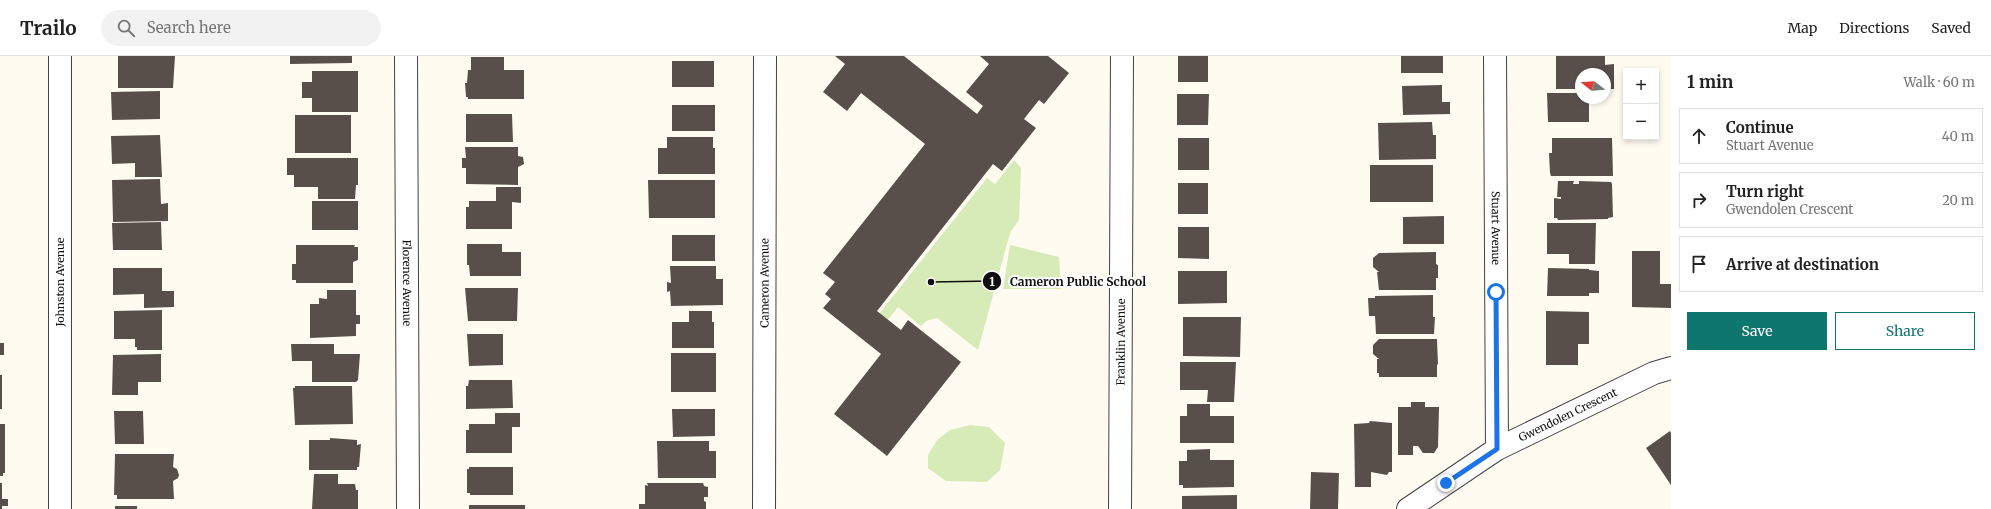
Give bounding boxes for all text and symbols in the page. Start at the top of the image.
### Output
search box [101,10,381,46]
text: Trailo [20,16,77,40]
icon: search [115,17,137,39]
text: Search here [147,18,231,37]
text: Map [1787,19,1817,37]
text: Directions [1839,19,1909,37]
text: Saved [1931,19,1971,37]
north arrow [1575,68,1611,104]
map controls [1623,68,1659,140]
button: + [1623,68,1659,104]
text: 1 min [1687,71,1733,93]
text: Walk · 60 m [1903,74,1975,91]
button: − [1623,104,1659,140]
text: Continue [1726,118,1794,137]
icon: ahead [1688,125,1710,147]
text: 40 m [1942,128,1974,145]
text: Stuart Avenue [1726,137,1813,154]
text: Turn right [1726,182,1804,201]
icon: right [1688,189,1710,211]
street label: Stuart Avenue [1489,191,1503,265]
text: 20 m [1942,192,1974,209]
text: Gwendolen Crescent [1726,201,1853,218]
street label: Johnston Avenue [53,237,67,327]
street label: Cameron Avenue [757,238,772,328]
street label: Florence Avenue [400,240,414,327]
icon: arrive [1688,253,1710,275]
text: Arrive at destination [1726,255,1879,274]
callout: Cameron Public School [982,269,1154,293]
text: 1 [989,274,995,289]
text: Cameron Public School [1010,274,1146,289]
route start [1487,283,1505,301]
street label: Franklin Avenue [1114,298,1128,386]
button: Save [1687,312,1827,350]
button: Share [1835,312,1975,350]
street label: Gwendolen Crescent [1516,385,1620,445]
route end [1437,474,1455,492]

